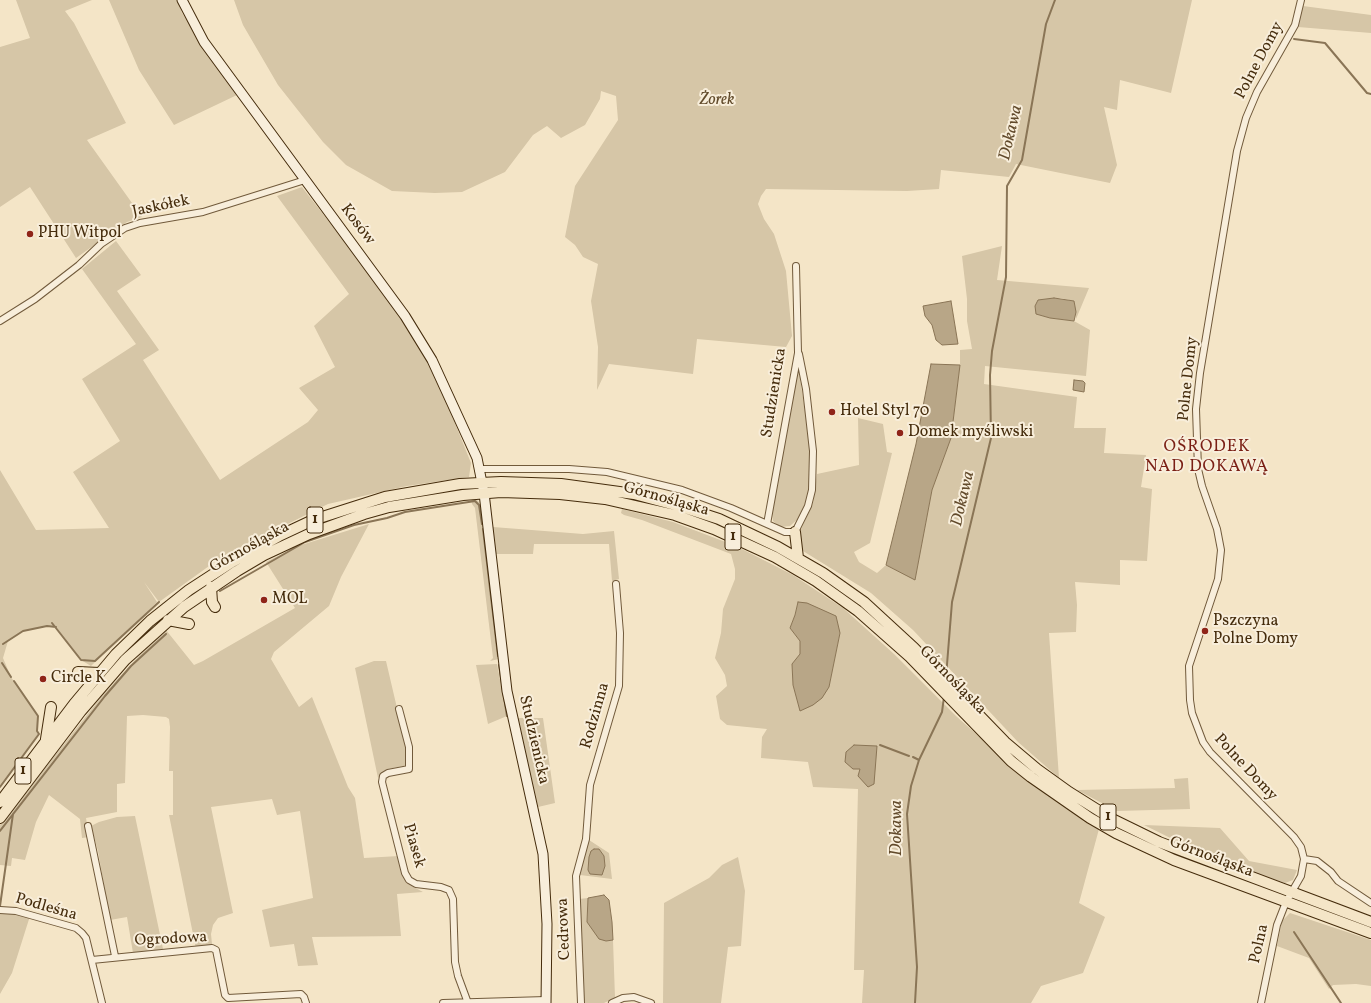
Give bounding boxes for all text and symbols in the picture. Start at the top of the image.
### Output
street label: Polne Domy [1232,19,1288,103]
park label: Żorek [700,91,734,111]
water label: Dokawa [996,104,1028,162]
street label: Jaskółek [131,192,191,222]
street label: Kosów [335,201,379,249]
place label: PHU Witpol [38,224,122,244]
marker: PHU Witpol [25,229,35,239]
street label: Polne Domy [1175,336,1203,422]
street label: Studzienicka [758,347,792,439]
place label: Hotel Styl 70 [840,402,929,422]
marker: Hotel Styl 70 [827,407,837,417]
place label: Domek myśliwski [908,423,1033,443]
marker: Domek myśliwski [895,428,905,438]
district label: OŚRODEK NAD DOKAWĄ [1145,438,1269,478]
water label: Dokawa [948,470,980,528]
street label: Górnośląska [621,479,711,521]
road number: 1 [307,507,323,533]
street label: Górnośląska [207,518,293,578]
road number: 1 [725,524,741,550]
place label: MOL [272,590,308,610]
marker: MOL [259,595,269,605]
place label: Pszczyna Polne Domy [1213,612,1298,650]
marker: Pszczyna Polne Domy [1200,626,1210,636]
street label: Górnośląska [914,643,990,719]
place label: Circle K [51,669,106,689]
marker: Circle K [38,674,48,684]
street label: Rodzinna [577,681,615,751]
street label: Studzienicka [513,694,553,786]
street label: Polne Domy [1209,730,1281,806]
road number: 1 [15,758,31,784]
water label: Dokawa [888,800,908,856]
road number: 1 [1100,804,1116,830]
street label: Piasek [398,822,428,870]
street label: Górnośląska [1166,833,1256,883]
street label: Podleśna [13,890,79,926]
street label: Cedrowa [554,897,576,961]
street label: Polna [1246,923,1274,965]
street label: Ogrodowa [134,929,208,951]

